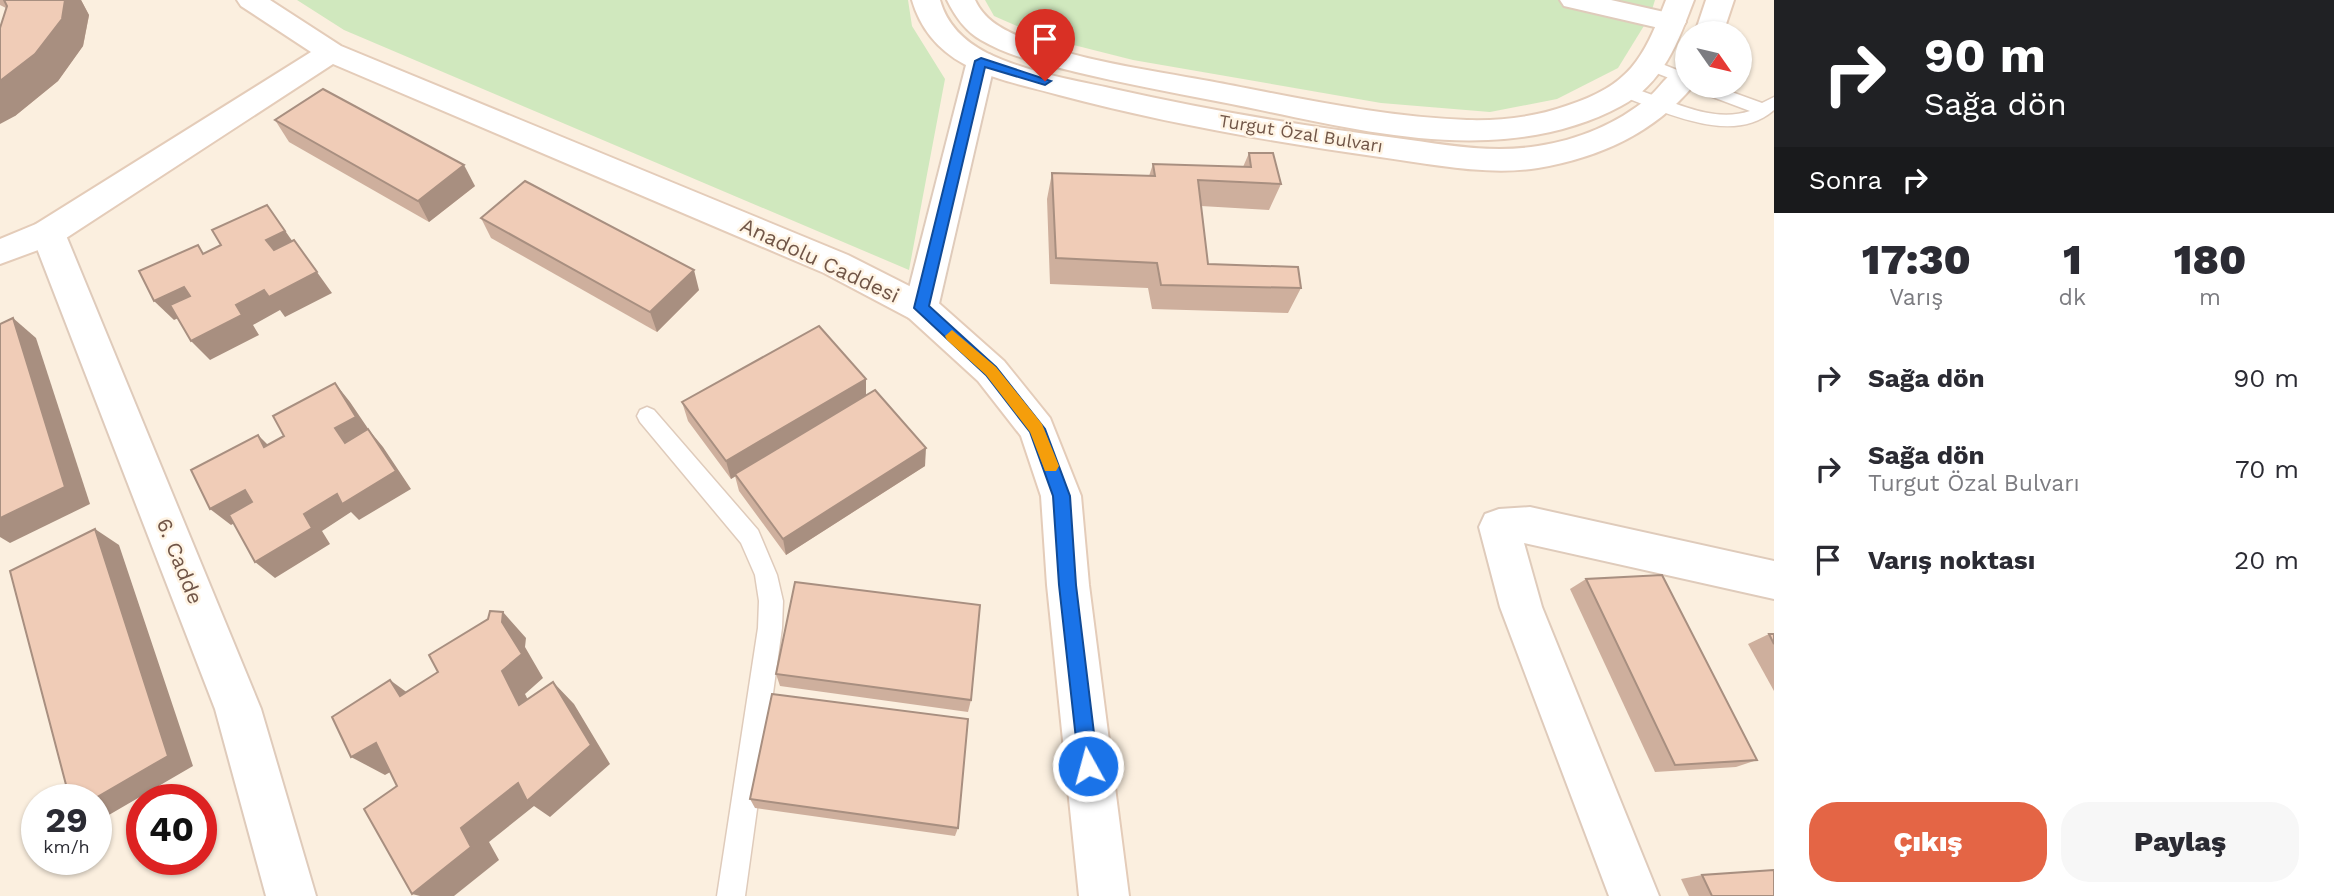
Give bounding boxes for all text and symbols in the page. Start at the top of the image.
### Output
pin [1015,9,1075,81]
icon: arrive [1026,20,1064,58]
north arrow [1675,21,1752,98]
map controls [1675,21,1752,98]
text: 90 m [1924,26,2046,84]
icon: right [1809,28,1900,119]
text: Sağa dön [1924,85,2067,123]
street label: Turgut Özal Bulvarı [1218,110,1384,156]
icon: right [1896,161,1934,199]
text: Sonra [1809,165,1882,195]
street label: Anadolu Caddesi [737,212,903,308]
text: 17:30 [1862,235,1971,284]
text: 1 [2063,235,2082,284]
text: 180 [2174,235,2246,284]
text: Varış [1889,284,1943,311]
text: dk [2059,284,2086,311]
text: m [2199,284,2221,311]
icon: right [1809,359,1847,397]
text: Sağa dön [1868,363,1985,393]
text: 90 m [2233,363,2299,393]
text: Sağa dön [1868,440,1985,470]
icon: right [1809,450,1847,488]
text: 70 m [2235,454,2299,484]
text: Turgut Özal Bulvarı [1868,470,2080,497]
street label: 6. Cadde [152,514,208,608]
icon: arrive [1809,541,1847,579]
text: Varış noktası [1868,545,2035,575]
text: 20 m [2234,545,2299,575]
position arrow [1051,729,1125,803]
speed limit sign: 40 [126,784,217,875]
text: 29 [45,799,88,841]
button: Çıkış [1809,802,2047,882]
button: Paylaş [2061,802,2299,882]
text: km/h [43,836,90,857]

